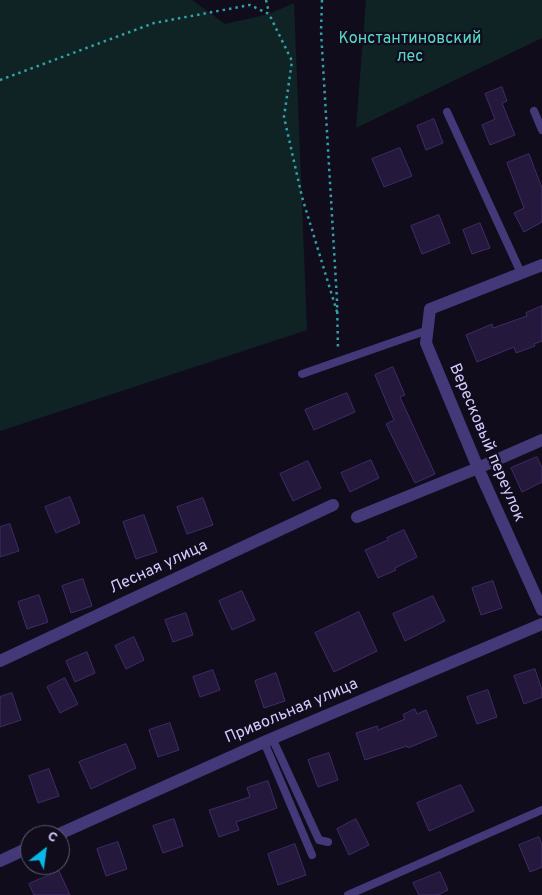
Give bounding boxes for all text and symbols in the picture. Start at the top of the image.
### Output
park label: Константиновский лес [339,30,481,68]
street label: Вересковый переулок [444,361,528,525]
street label: Лесная улица [107,537,211,599]
street label: Привольная улица [223,675,361,749]
north arrow [20,825,70,875]
text: С [44,828,60,847]

